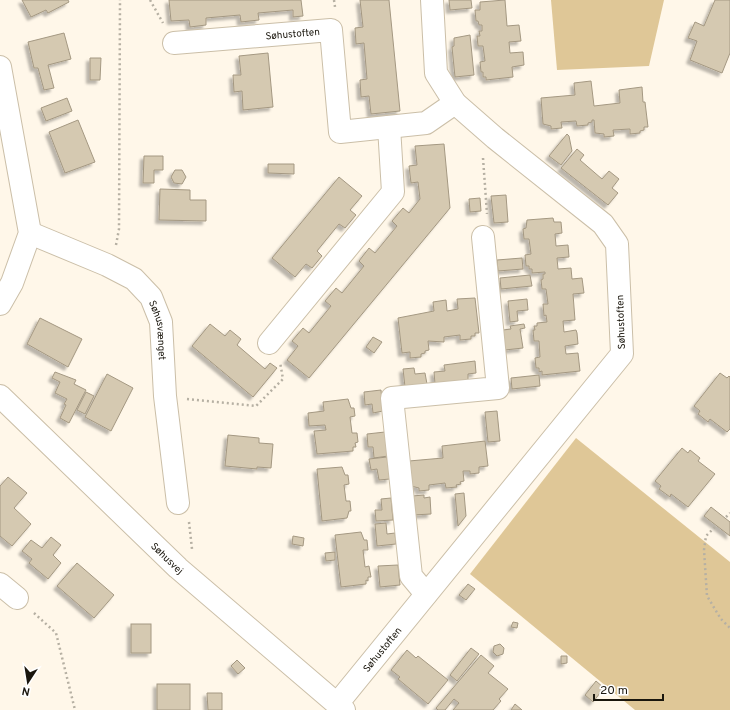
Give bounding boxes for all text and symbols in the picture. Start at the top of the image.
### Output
street label: Søhustoften [265,26,321,43]
street label: Søhustoften [614,294,629,349]
street label: Søhusvænget [145,299,168,361]
street label: Søhusvej [148,540,185,578]
street label: Søhustoften [361,625,405,675]
north arrow [8,662,48,702]
scale bar [594,676,663,702]
text: N [21,683,31,698]
text: 20 m [600,683,628,699]

